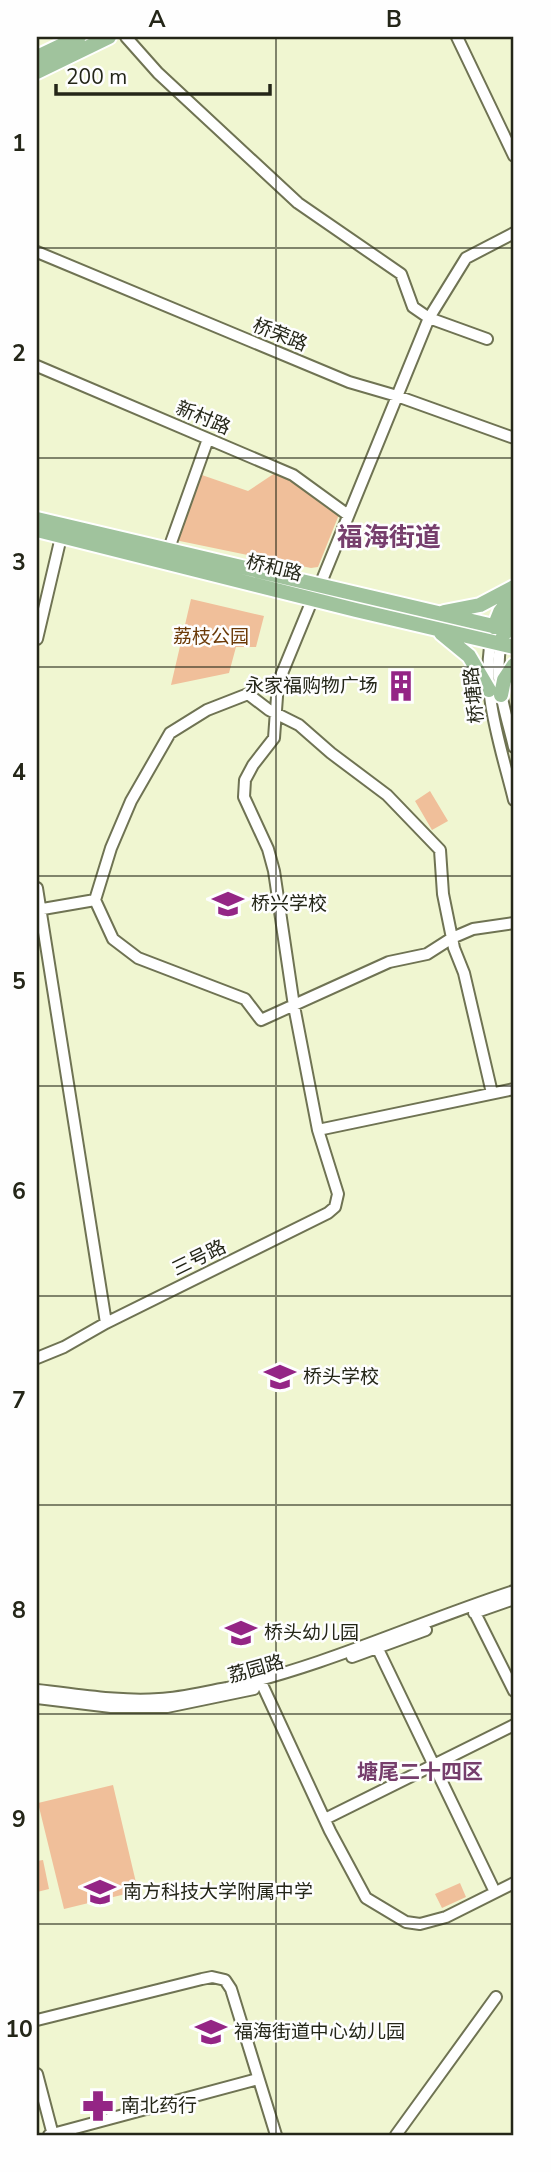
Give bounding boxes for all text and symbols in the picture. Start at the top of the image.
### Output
text: A [148,4,166,35]
text: B [386,4,402,35]
scale bar [56,52,270,96]
text: 200 m [66,63,127,91]
text: 1 [12,128,26,159]
street label: 桥荣路 [249,312,311,358]
text: 2 [12,338,26,369]
street label: 新村路 [172,395,234,441]
district label: 福海街道 [337,520,441,555]
text: 3 [12,547,26,578]
street label: 桥和路 [243,548,305,588]
park label: 荔枝公园 [173,624,249,650]
street label: 桥塘路 [458,665,490,725]
building icon: 永家福购物广场 [384,669,418,703]
place label: 永家福购物广场 [245,673,378,699]
text: 4 [12,757,26,788]
school or university icon: 桥兴学校 [211,887,245,921]
place label: 桥兴学校 [251,891,327,917]
text: 5 [12,966,26,997]
text: 6 [12,1176,26,1207]
street label: 三号路 [168,1234,230,1282]
school or university icon: 桥头学校 [263,1360,297,1394]
place label: 桥头学校 [303,1364,379,1390]
text: 7 [12,1385,26,1416]
text: 8 [12,1595,26,1626]
school or university icon: 桥头幼儿园 [224,1616,258,1650]
place label: 桥头幼儿园 [264,1620,359,1646]
street label: 荔园路 [225,1649,287,1689]
district label: 塘尾二十四区 [357,1758,483,1786]
text: 9 [12,1804,26,1835]
school or university icon: 南方科技大学附属中学 [83,1875,117,1909]
place label: 南方科技大学附属中学 [123,1879,313,1905]
text: 10 [5,2014,33,2045]
school or university icon: 福海街道中心幼儿园 [194,2015,228,2049]
place label: 福海街道中心幼儿园 [234,2019,405,2045]
pharmacy icon: 南北药行 [81,2089,115,2123]
place label: 南北药行 [121,2093,197,2119]

